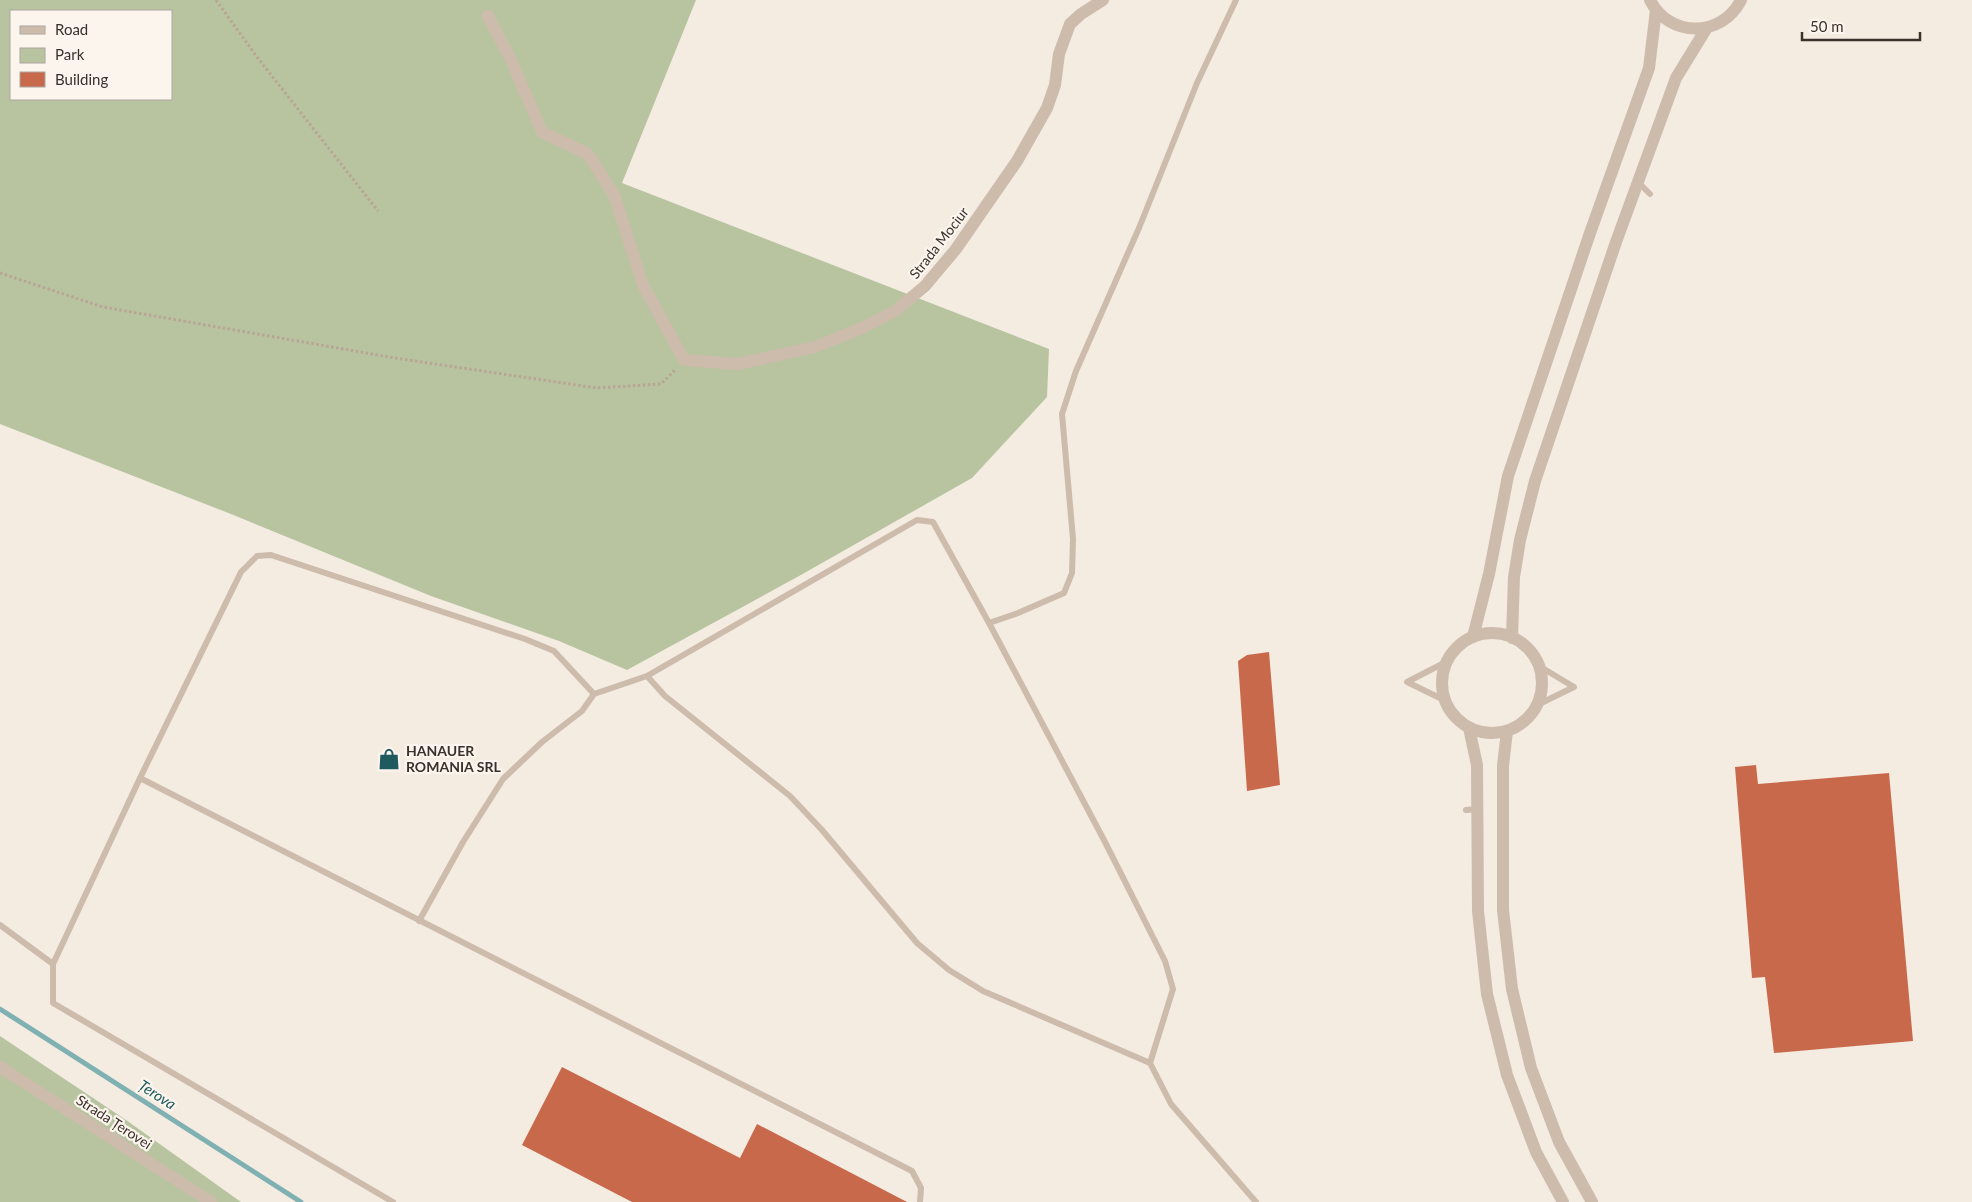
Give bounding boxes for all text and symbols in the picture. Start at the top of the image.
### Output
legend [10,10,172,100]
scale bar [1802,10,1920,42]
text: 50 m [1810,17,1844,35]
text: Road [55,20,88,38]
text: Park [55,45,85,63]
text: Building [55,70,108,88]
street label: Strada Mociur [905,203,972,282]
place label: HANAUER ROMANIA SRL [406,742,501,775]
shop icon: HANAUER ROMANIA SRL [376,746,402,772]
water label: Țerova [136,1076,180,1113]
street label: Strada Țerovei [73,1091,155,1152]

